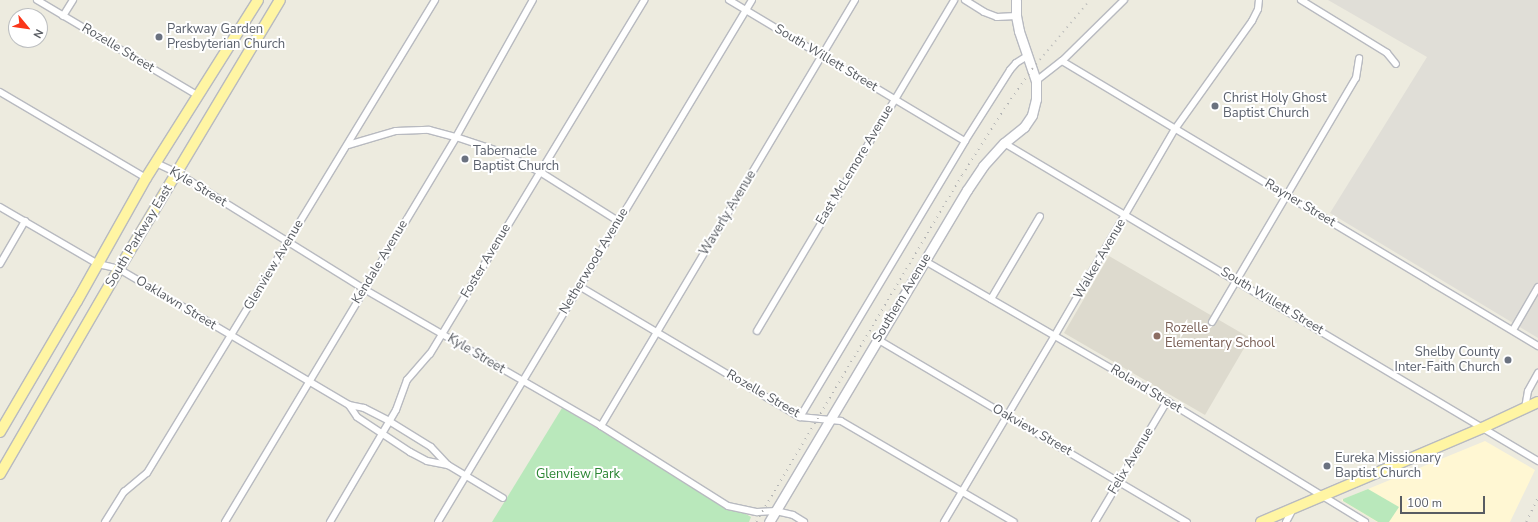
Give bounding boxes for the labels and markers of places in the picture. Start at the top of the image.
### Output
place label: Parkway Garden Presbyterian Church [167,22,285,53]
marker: Parkway Garden Presbyterian Church [154,32,164,42]
place label: Christ Holy Ghost Baptist Church [1223,91,1327,122]
marker: Christ Holy Ghost Baptist Church [1210,101,1220,111]
place label: Tabernacle Baptist Church [473,144,559,175]
marker: Tabernacle Baptist Church [460,154,470,164]
place label: Rozelle Elementary School [1165,321,1275,352]
marker: Rozelle Elementary School [1152,331,1162,341]
place label: Shelby County Inter-Faith Church [1395,345,1500,376]
marker: Shelby County Inter-Faith Church [1503,355,1513,365]
place label: Eureka Missionary Baptist Church [1335,451,1441,482]
marker: Eureka Missionary Baptist Church [1322,461,1332,471]

